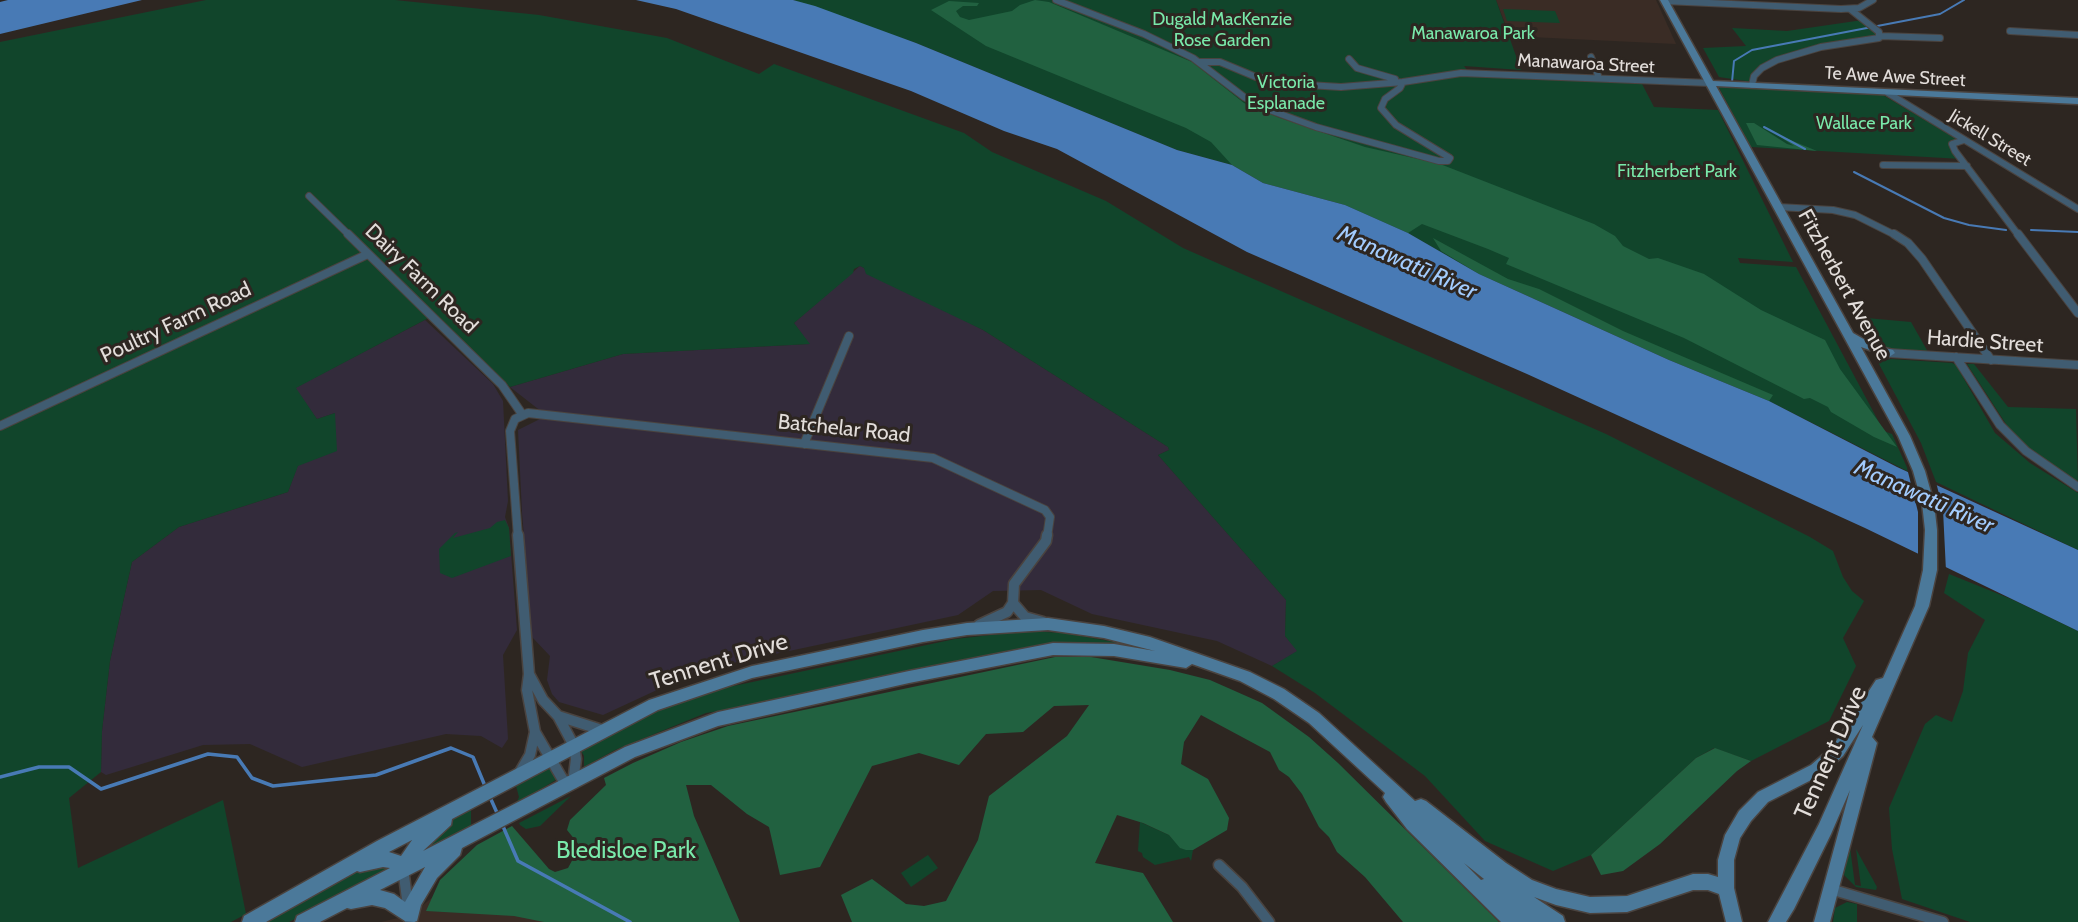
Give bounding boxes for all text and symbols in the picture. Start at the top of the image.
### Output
park label: Dugald MacKenzie Rose Garden [1152,9,1292,52]
park label: Manawaroa Park [1411,23,1535,45]
street label: Manawaroa Street [1517,50,1655,78]
street label: Te Awe Awe Street [1824,63,1966,91]
park label: Victoria Esplanade [1247,72,1325,114]
street label: Jickell Street [1945,105,2035,171]
park label: Wallace Park [1816,113,1912,135]
park label: Fitzherbert Park [1617,161,1737,183]
street label: Fitzherbert Avenue [1792,205,1896,365]
street label: Dairy Farm Road [359,219,483,339]
water label: Manawatū River [1333,220,1481,306]
street label: Poultry Farm Road [97,277,255,369]
street label: Hardie Street [1926,325,2044,359]
street label: Batchelar Road [777,410,911,448]
water label: Manawatū River [1850,454,1998,540]
street label: Tennent Drive [646,627,792,697]
street label: Tennent Drive [1789,682,1873,824]
park label: Bledisloe Park [556,837,696,865]

